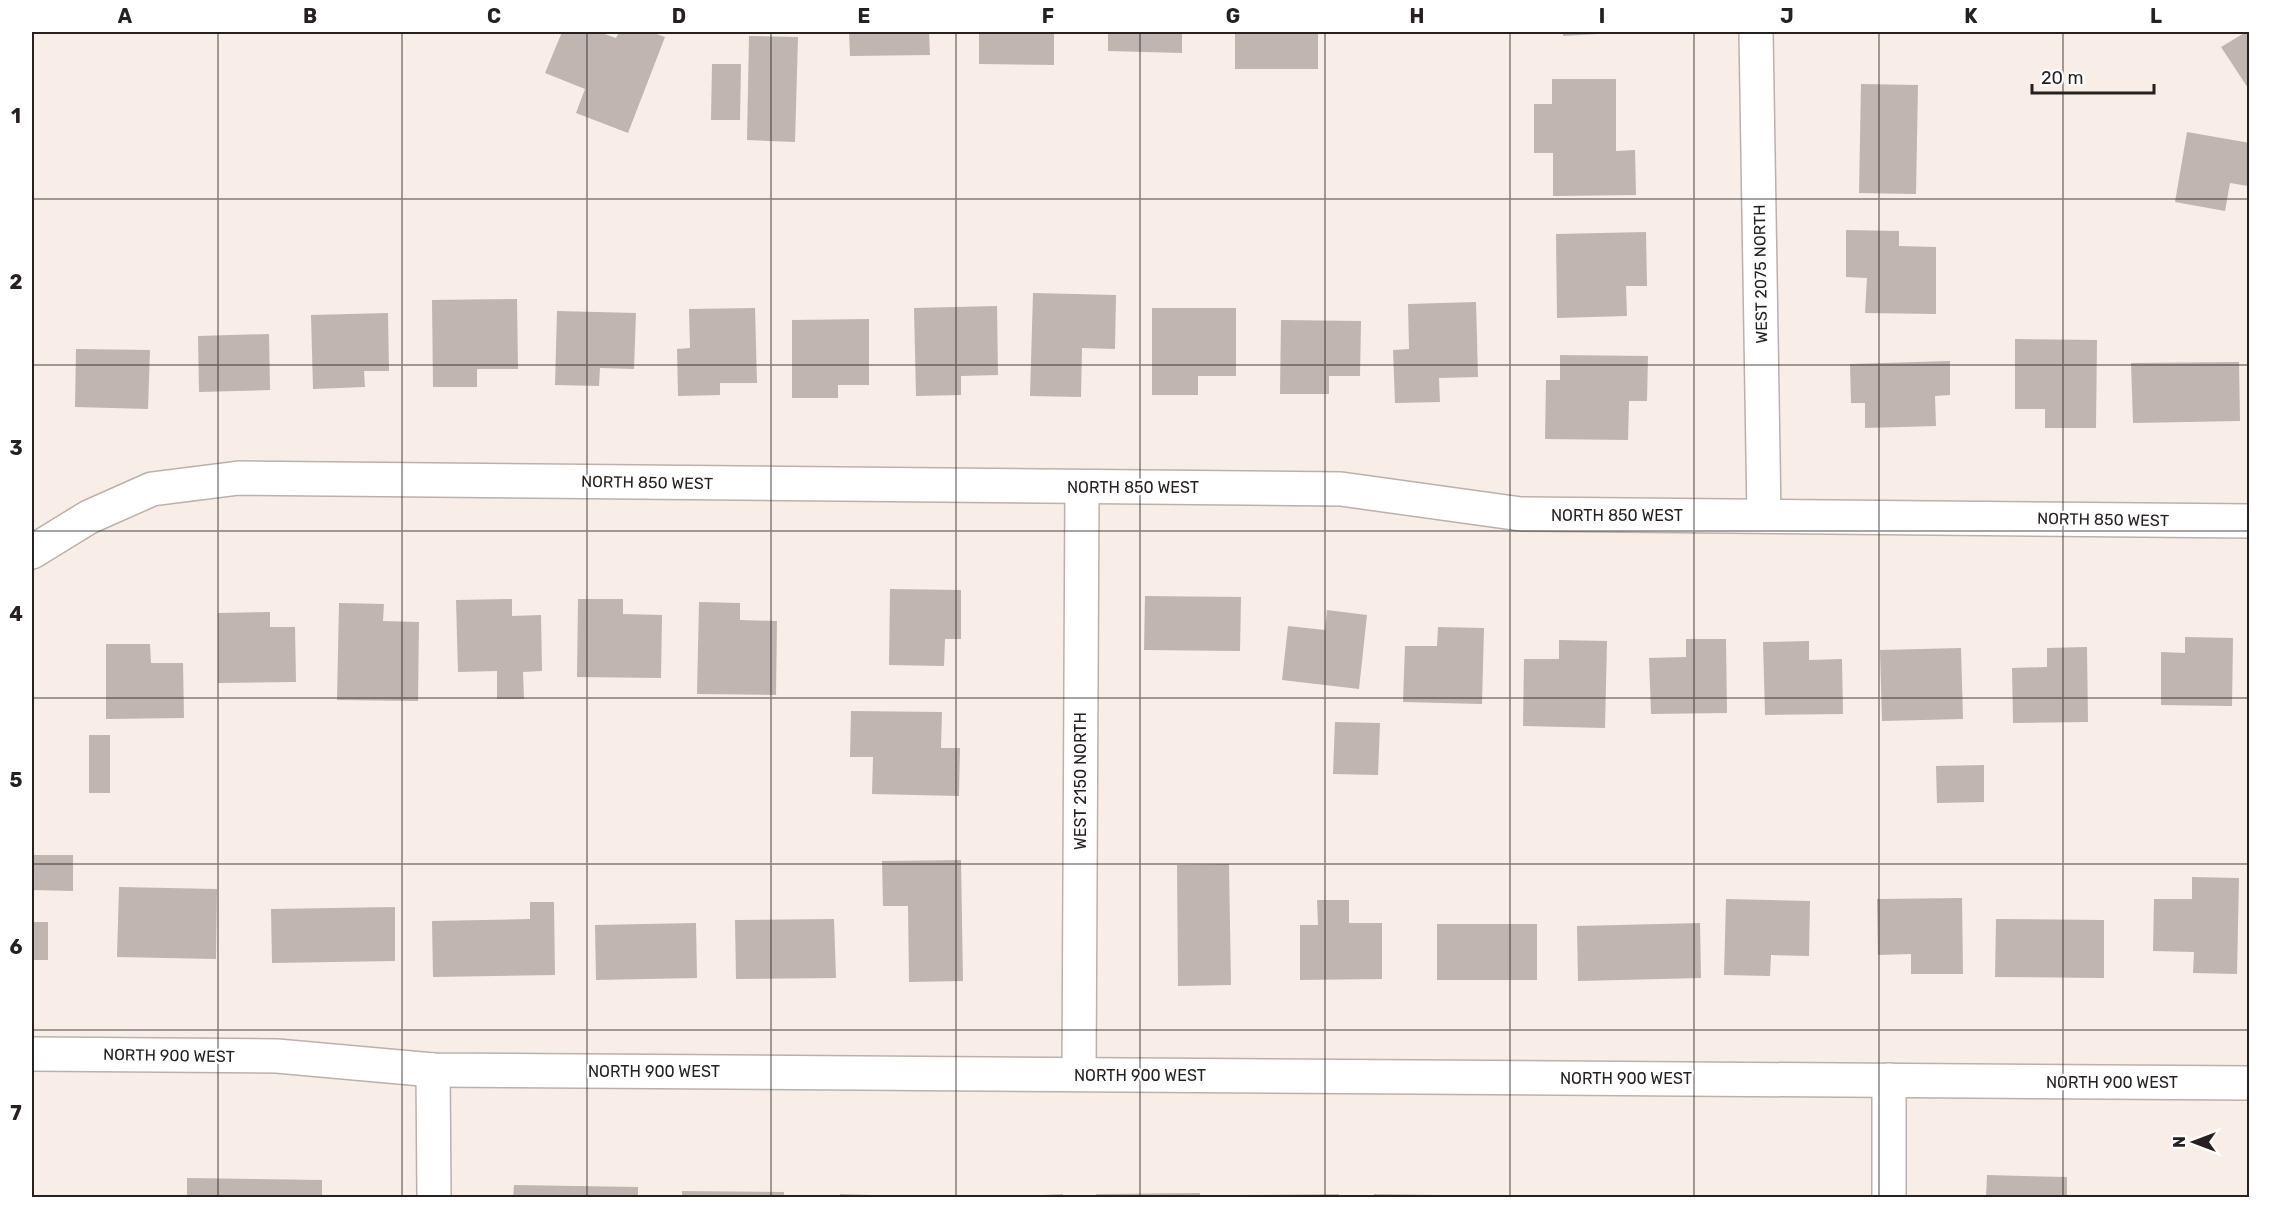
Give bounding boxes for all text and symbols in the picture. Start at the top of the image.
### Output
text: A [118,4,133,28]
text: B [303,4,317,28]
text: C [487,4,501,28]
text: D [672,4,686,28]
text: E [858,4,870,28]
text: F [1042,4,1054,28]
text: G [1226,4,1240,28]
text: H [1410,4,1424,28]
text: I [1599,4,1605,28]
text: J [1780,4,1794,28]
text: K [1964,4,1978,28]
text: L [2150,4,2162,28]
scale bar [2032,57,2154,95]
text: 20 m [2041,67,2083,89]
text: 1 [11,104,21,128]
street label: WEST 2075 NORTH [1750,204,1771,344]
text: 2 [10,270,23,294]
text: 3 [9,436,23,460]
street label: NORTH 850 WEST [581,472,713,493]
street label: NORTH 850 WEST [1067,478,1199,497]
street label: NORTH 850 WEST [1551,506,1683,525]
street label: NORTH 850 WEST [2037,509,2169,530]
text: 4 [9,602,23,626]
street label: WEST 2150 NORTH [1071,712,1090,850]
text: 5 [10,768,23,792]
text: 6 [9,935,23,959]
street label: NORTH 900 WEST [103,1045,235,1066]
street label: NORTH 900 WEST [588,1062,720,1081]
street label: NORTH 900 WEST [1074,1066,1206,1085]
street label: NORTH 900 WEST [1560,1069,1692,1088]
street label: NORTH 900 WEST [2046,1073,2178,1092]
text: 7 [10,1101,22,1125]
north arrow [2164,1112,2224,1172]
text: N [2170,1136,2189,1148]

